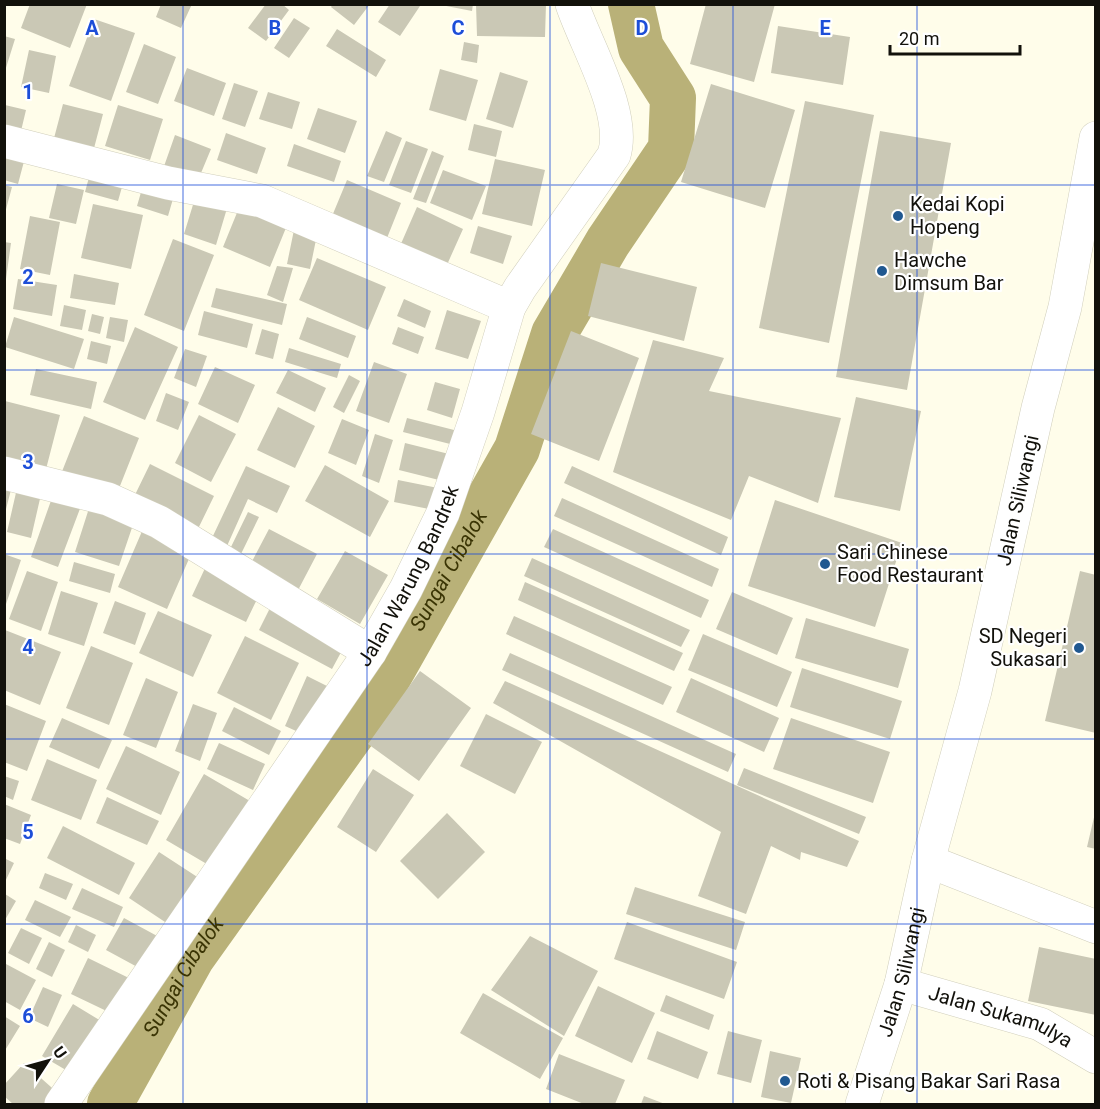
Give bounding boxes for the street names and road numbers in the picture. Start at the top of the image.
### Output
street label: Jalan Siliwangi [991,432,1044,568]
street label: Jalan Warung Bandrek [352,481,464,671]
street label: Jalan Siliwangi [873,905,930,1040]
street label: Jalan Sukamulya [926,981,1077,1053]

